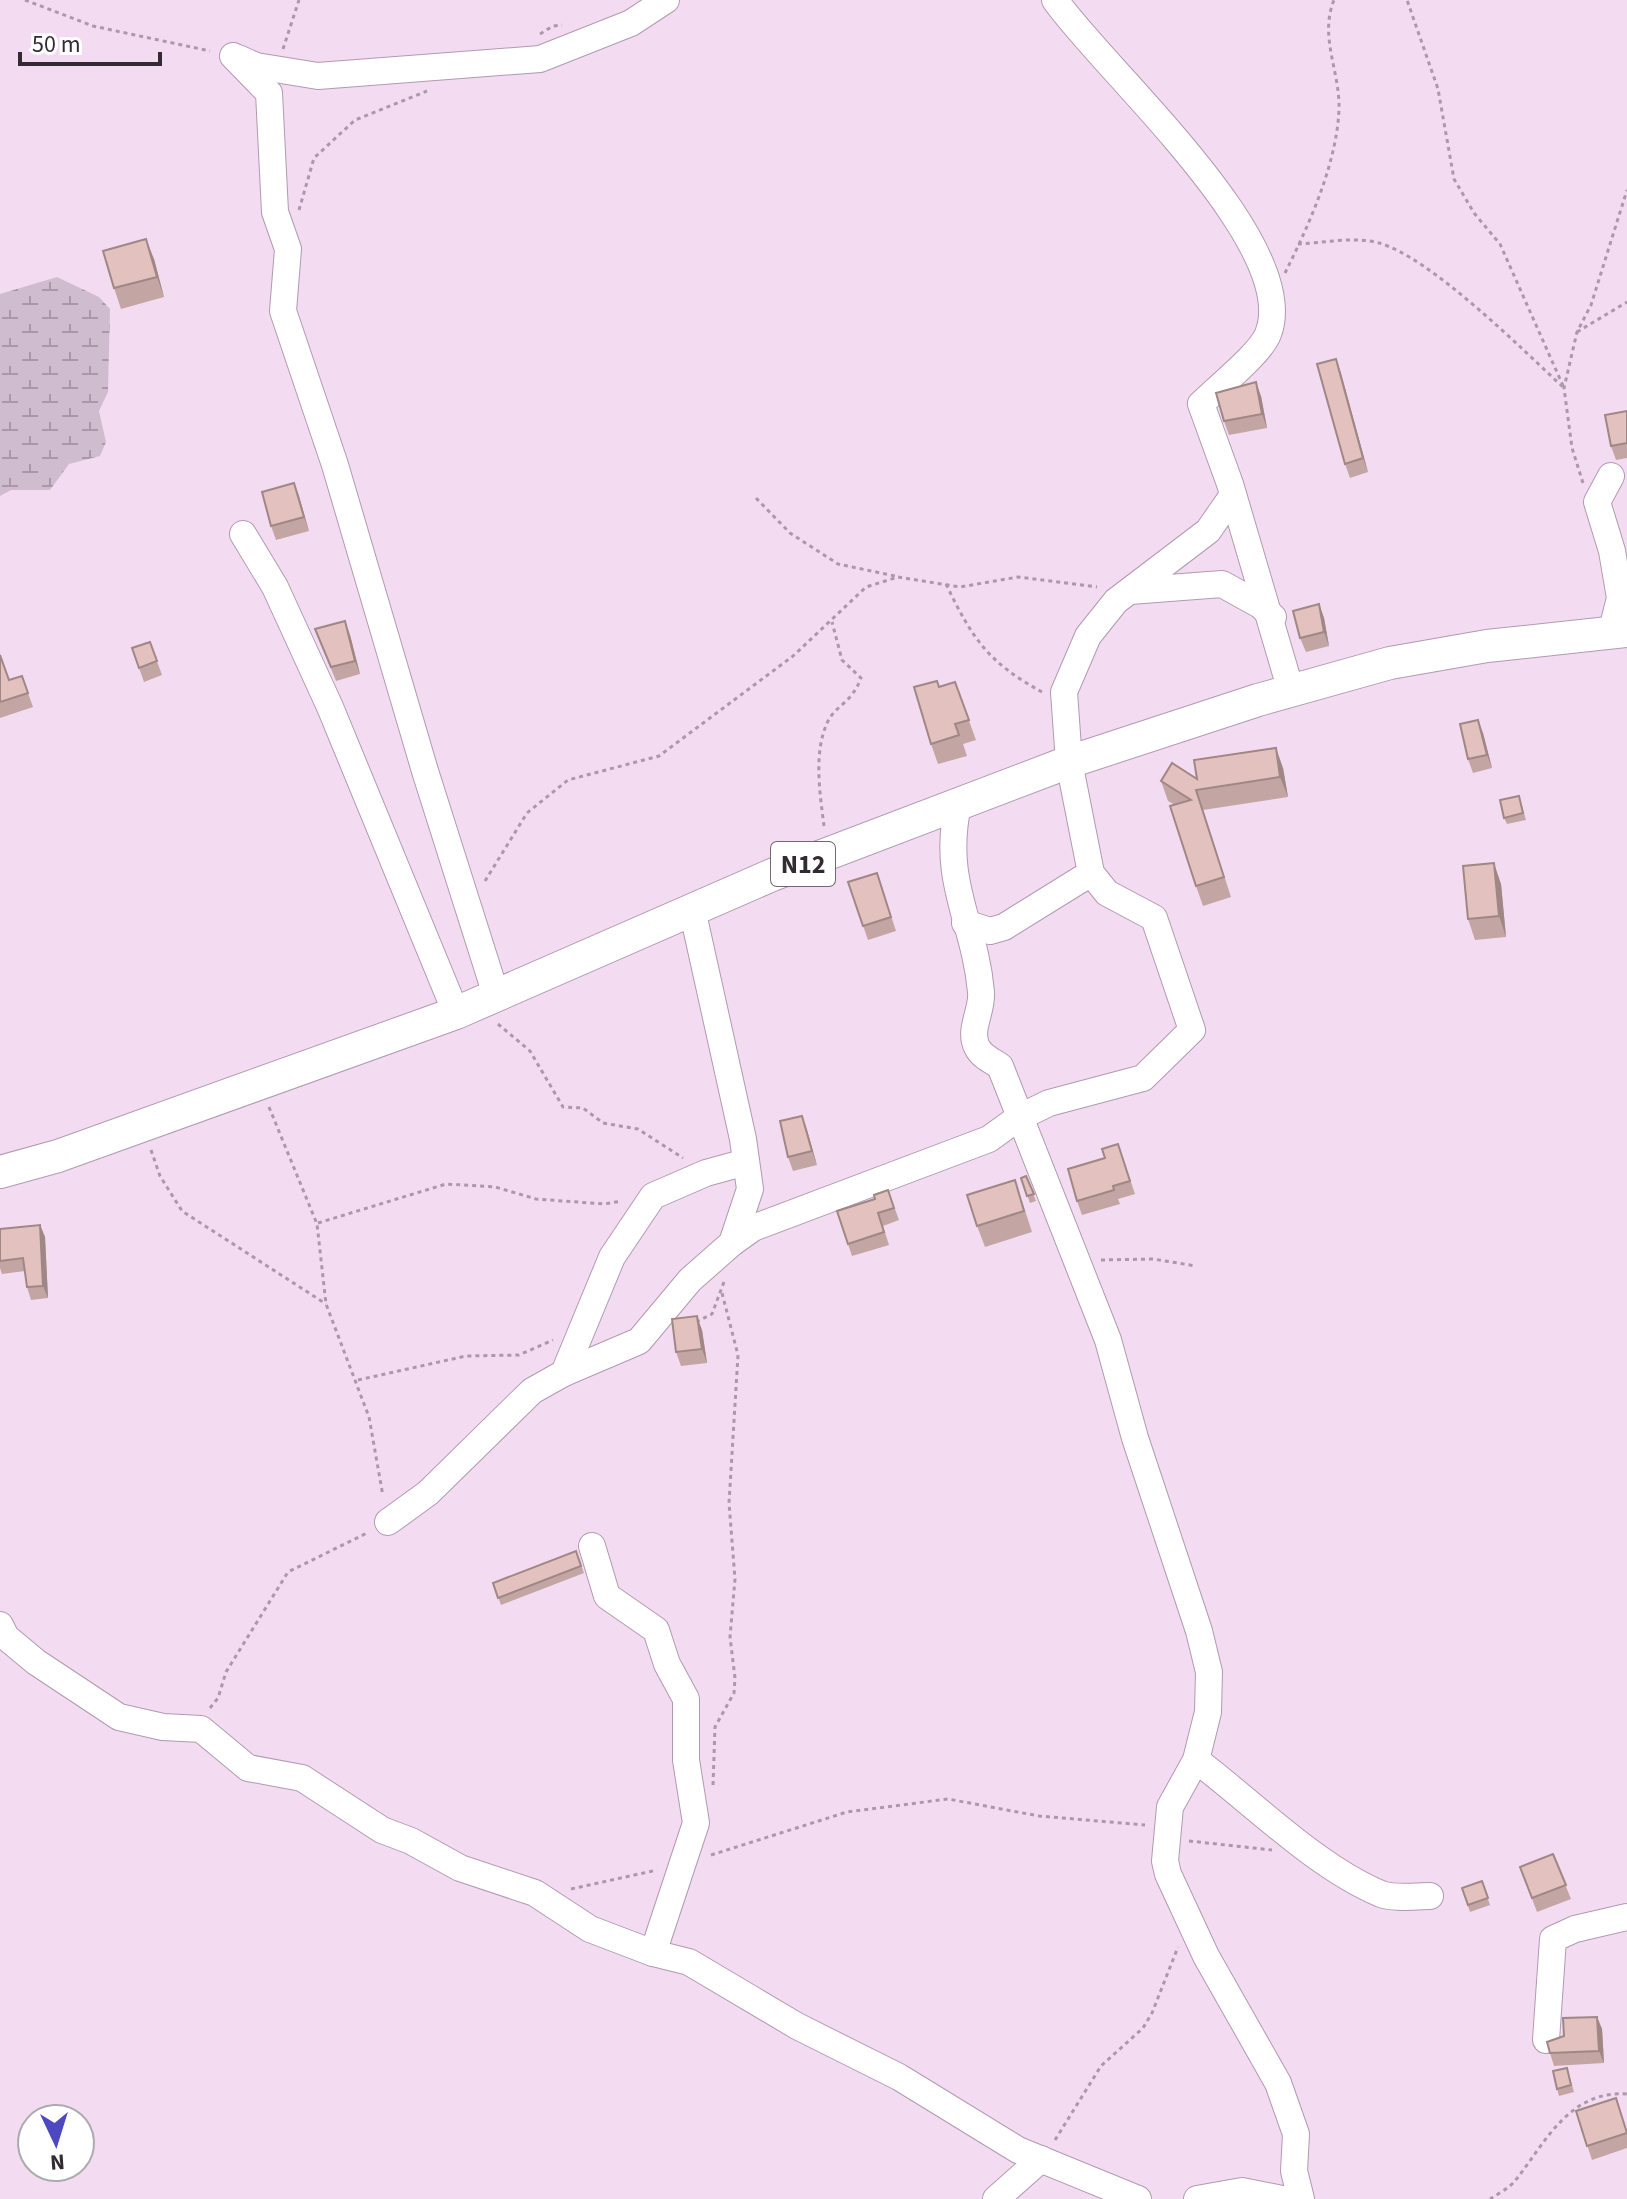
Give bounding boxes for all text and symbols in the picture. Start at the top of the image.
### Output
scale bar [20,16,160,66]
text: 50 m [32,27,81,62]
road number: N12 [771,842,835,886]
north arrow [16,2103,96,2183]
text: N [49,2145,66,2178]

